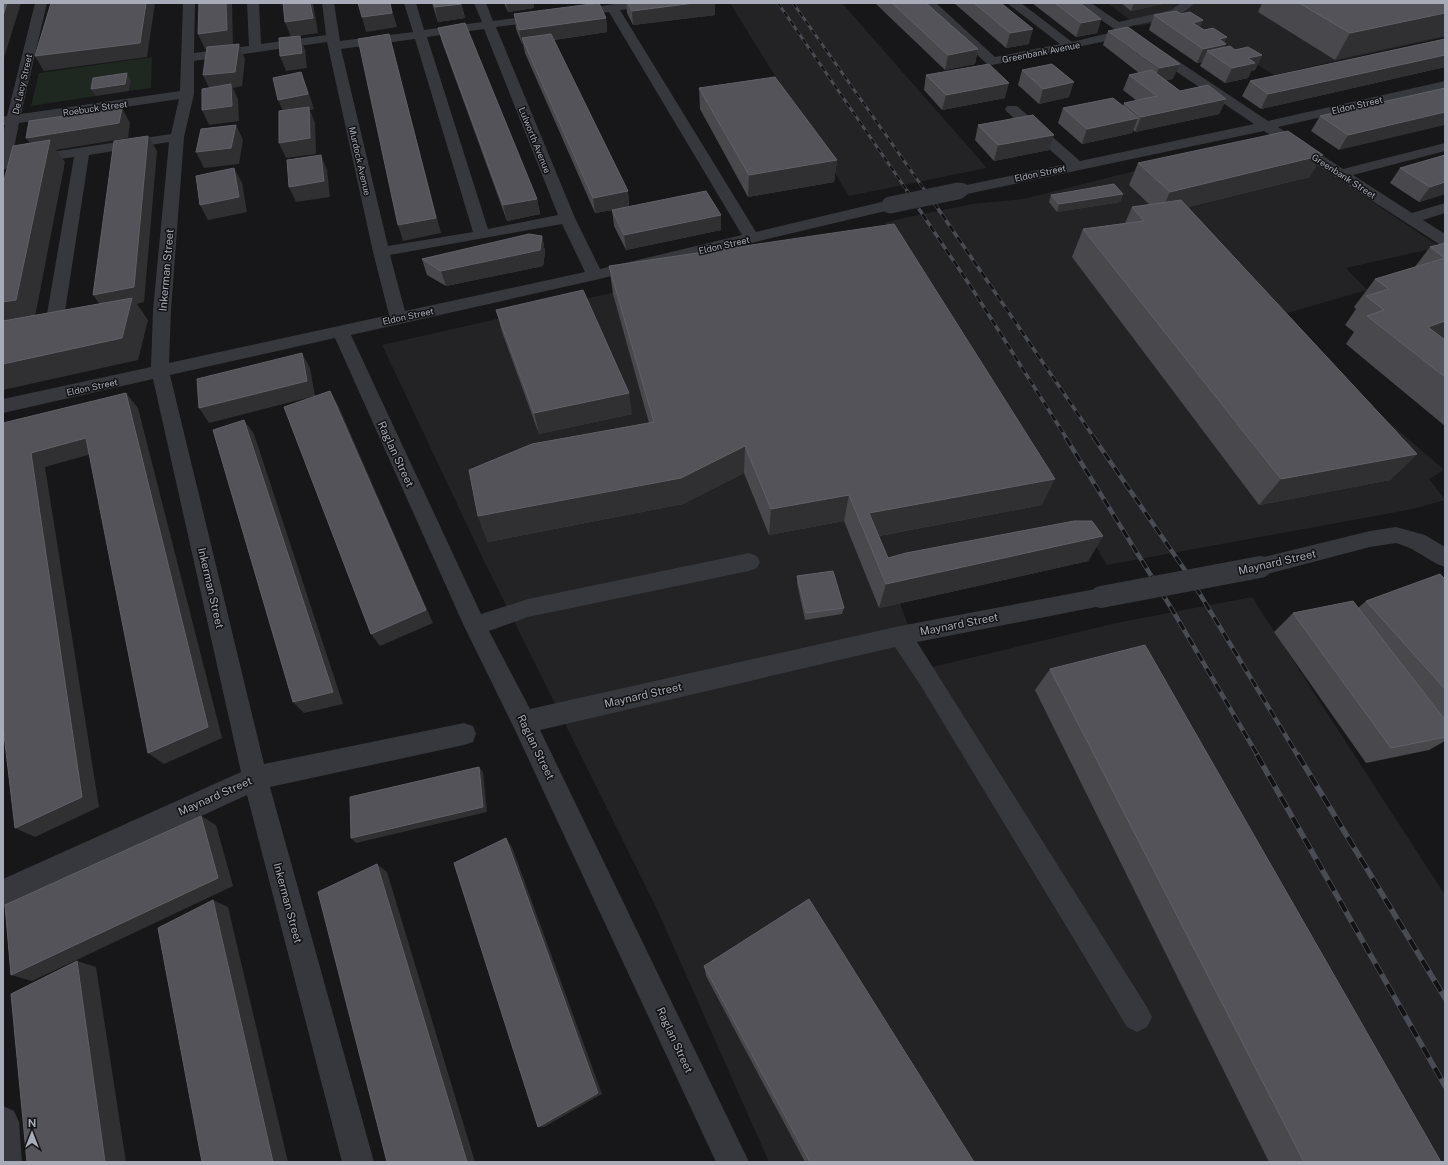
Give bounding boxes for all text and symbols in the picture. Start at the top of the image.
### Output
street label: Greenbank Avenue [1001,39,1081,65]
street label: De Lacy Street [10,52,34,115]
street label: Eldon Street [1330,94,1384,116]
street label: Roebuck Street [62,98,128,118]
street label: Lulworth Avenue [517,105,553,175]
street label: Murdock Avenue [347,126,373,196]
street label: Greenbank Street [1310,151,1379,201]
street label: Eldon Street [1013,162,1067,184]
street label: Inkerman Street [156,228,176,312]
street label: Eldon Street [697,234,751,256]
street label: Eldon Street [381,305,435,327]
street label: Eldon Street [65,376,119,398]
street label: Raglan Street [376,419,416,489]
street label: Inkerman Street [196,546,226,630]
street label: Maynard Street [1237,547,1317,577]
street label: Maynard Street [919,611,999,637]
street label: Maynard Street [603,680,683,710]
street label: Raglan Street [515,713,557,781]
street label: Maynard Street [176,774,254,818]
street label: Inkerman Street [272,862,304,944]
street label: Raglan Street [655,1005,695,1075]
north arrow [12,1113,52,1153]
text: N [28,1117,36,1129]

